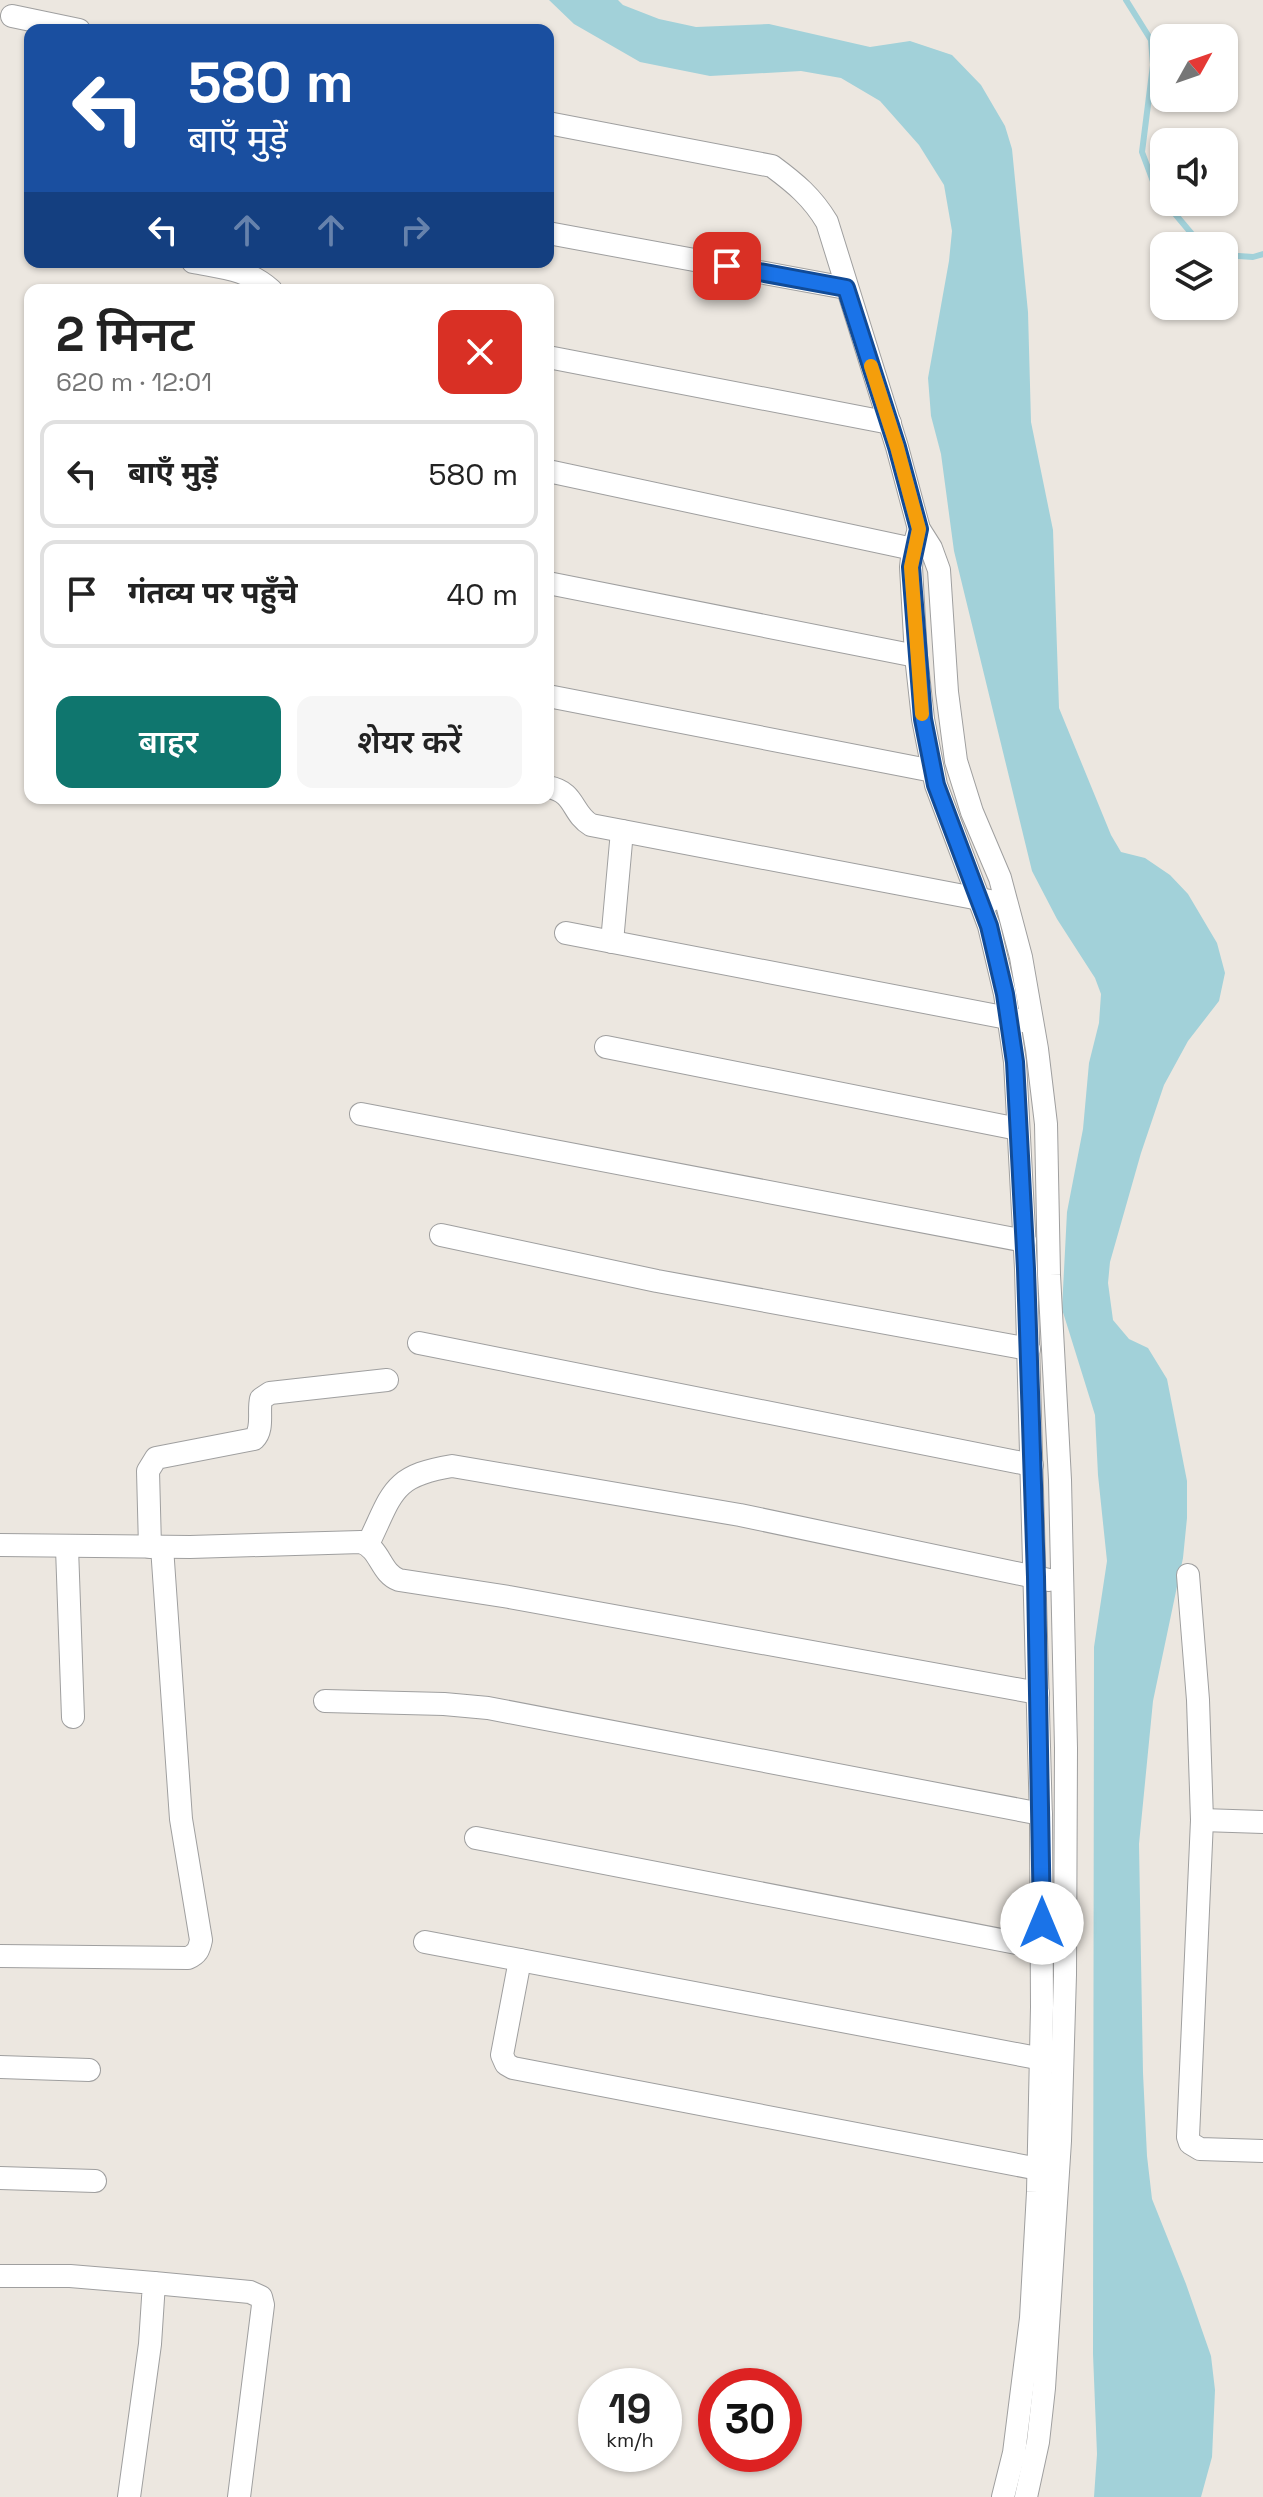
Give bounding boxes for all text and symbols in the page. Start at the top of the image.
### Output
north arrow [1150,24,1238,112]
map controls [1150,24,1238,320]
text: 580 m [188,47,354,118]
icon: left [56,56,160,160]
text: बाएँ मुड़ें [188,117,288,163]
button: sound [1150,128,1238,216]
icon: left [141,208,185,252]
icon: ahead [225,208,269,252]
icon: ahead [309,208,353,252]
icon: right [393,208,437,252]
pin [693,232,761,300]
button: layers [1150,232,1238,320]
icon: arrive [705,244,749,288]
text: 2 मिनट [56,304,194,365]
button: close [438,310,522,394]
text: 620 m · 12:01 [56,365,212,399]
icon: left [60,452,104,496]
text: बाएँ मुड़ें [128,453,218,492]
text: 580 m [429,455,518,494]
icon: arrive [60,572,104,616]
text: गंतव्य पर पहुँचे [128,573,297,612]
text: 40 m [447,575,518,614]
button: बाहर [56,696,281,788]
button: शेयर करें [297,696,522,788]
position arrow [1000,1881,1084,1965]
speed limit sign: 30 [698,2368,802,2472]
text: 19 [609,2384,651,2435]
text: km/h [606,2427,654,2453]

